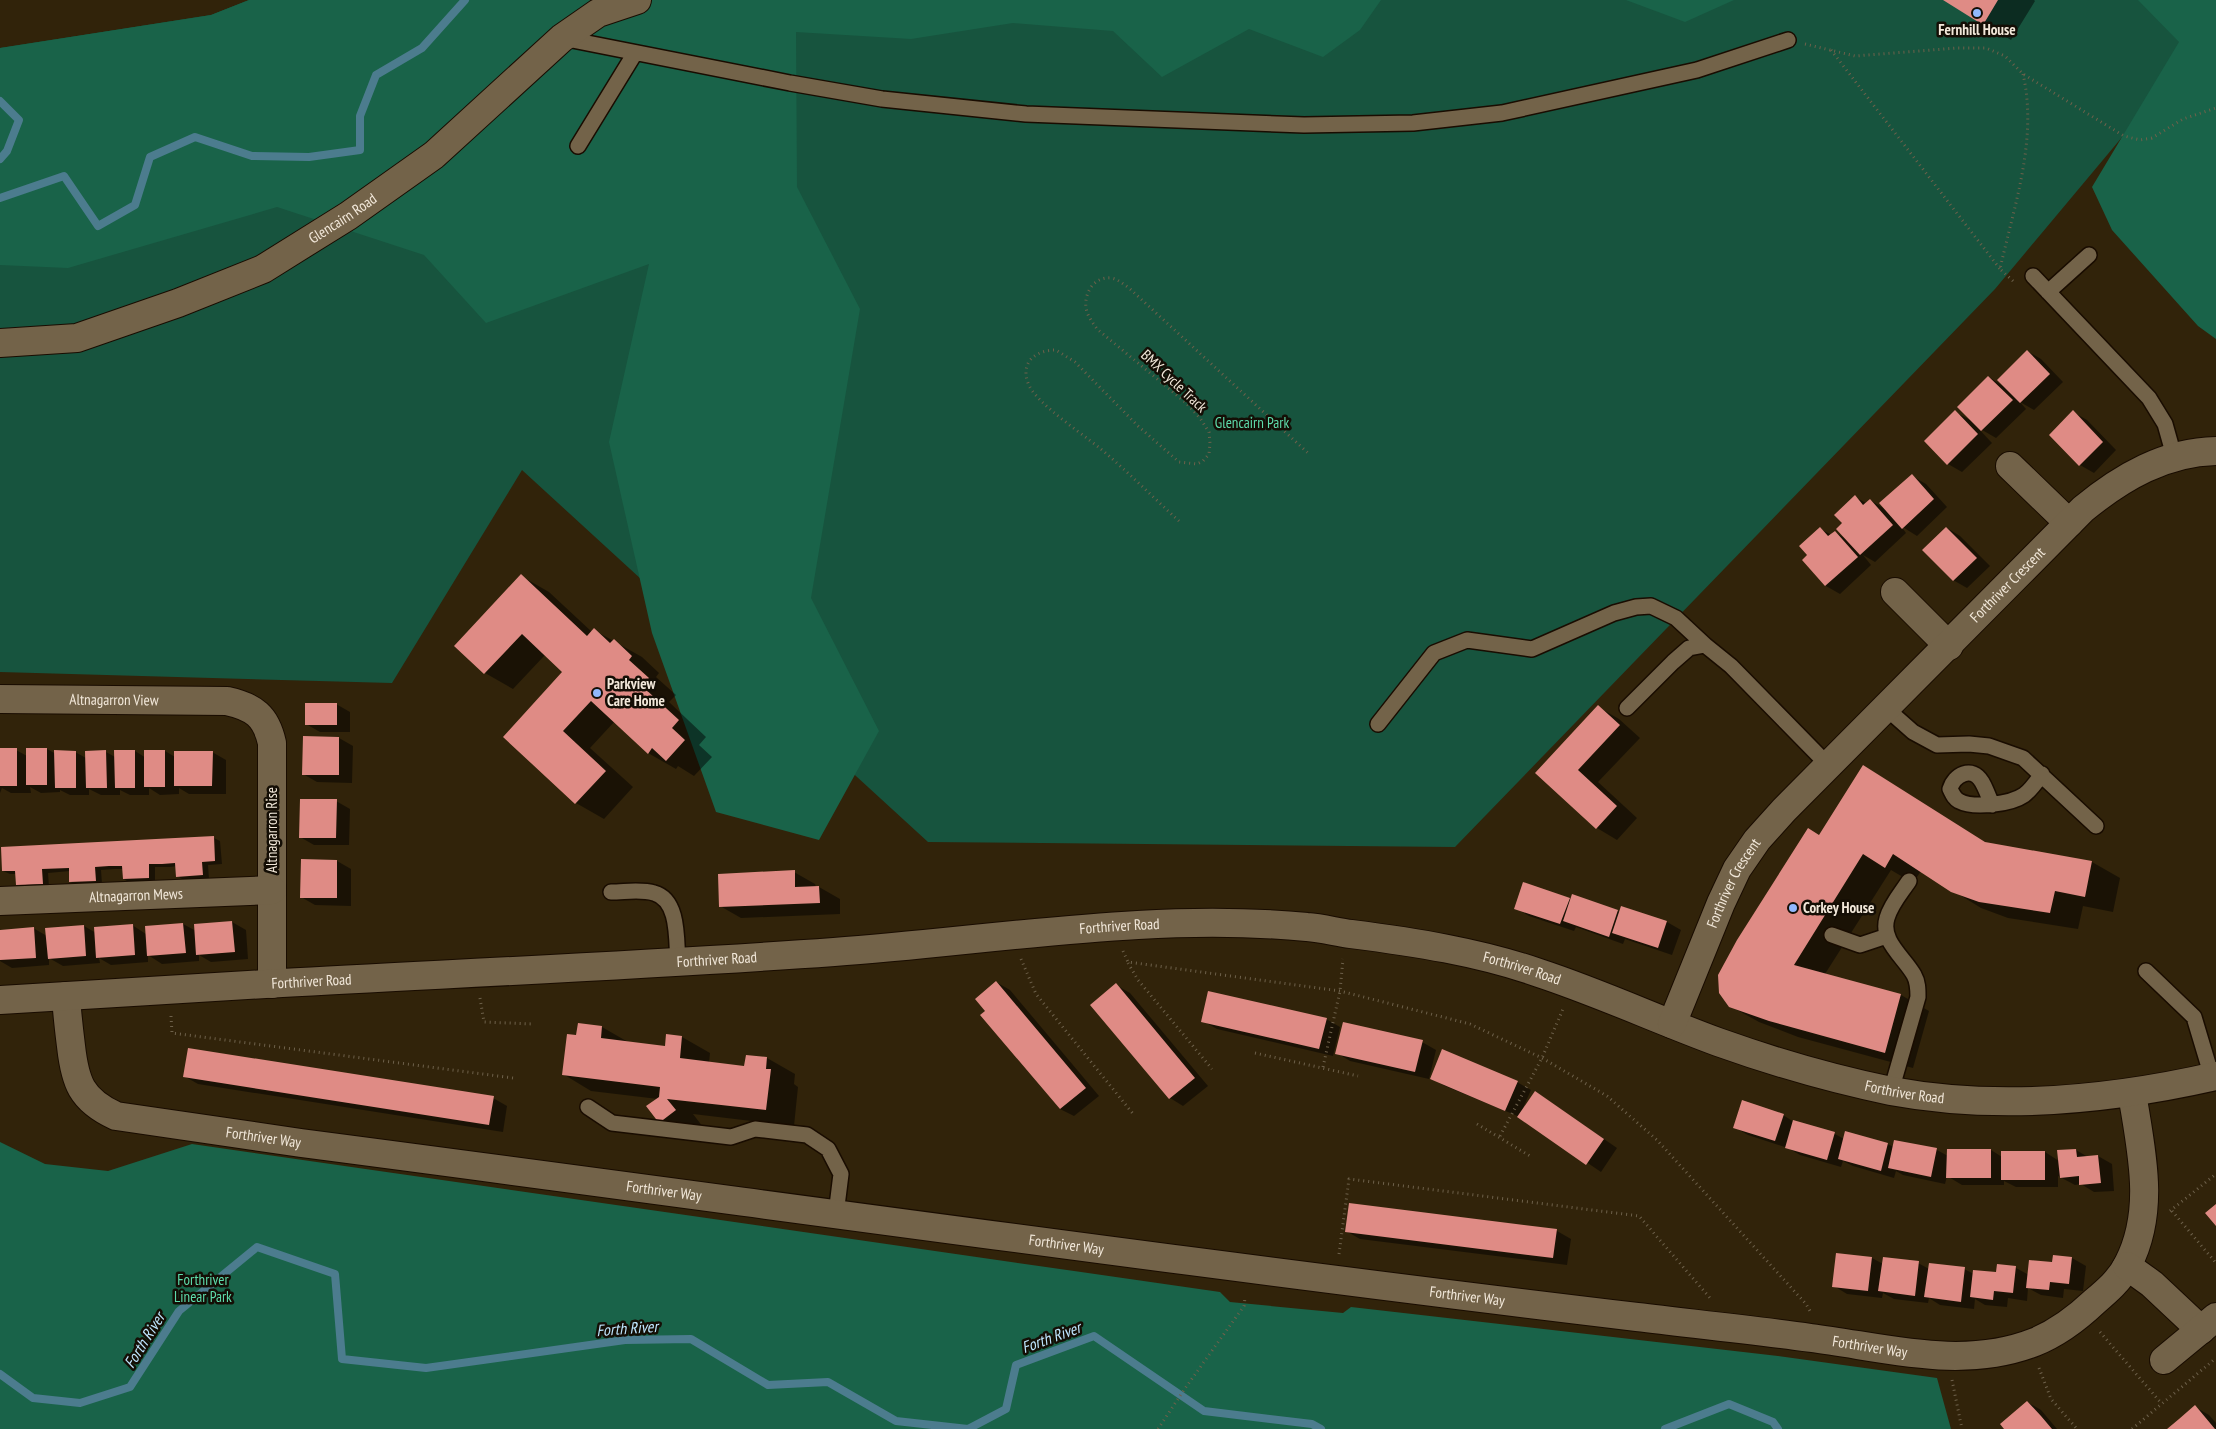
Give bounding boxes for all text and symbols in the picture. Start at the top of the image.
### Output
marker: Fernhill House [1971,7,1983,19]
place label: Fernhill House [1938,20,2016,39]
street label: Glencairn Road [305,189,380,247]
street label: BMX Cycle Track [1137,345,1211,416]
park label: Glencairn Park [1215,413,1289,432]
street label: Forthriver Crescent [1966,543,2049,626]
place label: Parkview Care Home [607,674,665,710]
marker: Parkview Care Home [591,687,603,699]
street label: Altnagarron View [69,690,159,709]
street label: Altnagarron Rise [262,787,281,873]
street label: Forthriver Crescent [1702,834,1764,930]
street label: Altnagarron Mews [89,884,183,906]
place label: Corkey House [1803,898,1874,917]
marker: Corkey House [1787,902,1799,914]
street label: Forthriver Road [1079,914,1160,938]
street label: Forthriver Road [676,947,757,971]
street label: Forthriver Road [1481,947,1564,989]
street label: Forthriver Road [271,969,352,993]
street label: Forthriver Road [1863,1076,1945,1107]
street label: Forthriver Way [225,1122,303,1152]
street label: Forthriver Way [625,1176,703,1205]
street label: Forthriver Way [1028,1230,1106,1259]
park label: Forthriver Linear Park [174,1270,232,1306]
street label: Forthriver Way [1428,1282,1506,1310]
water label: Forth River [119,1306,170,1371]
water label: Forth River [596,1316,661,1340]
water label: Forth River [1019,1316,1086,1357]
street label: Forthriver Way [1831,1331,1909,1362]

